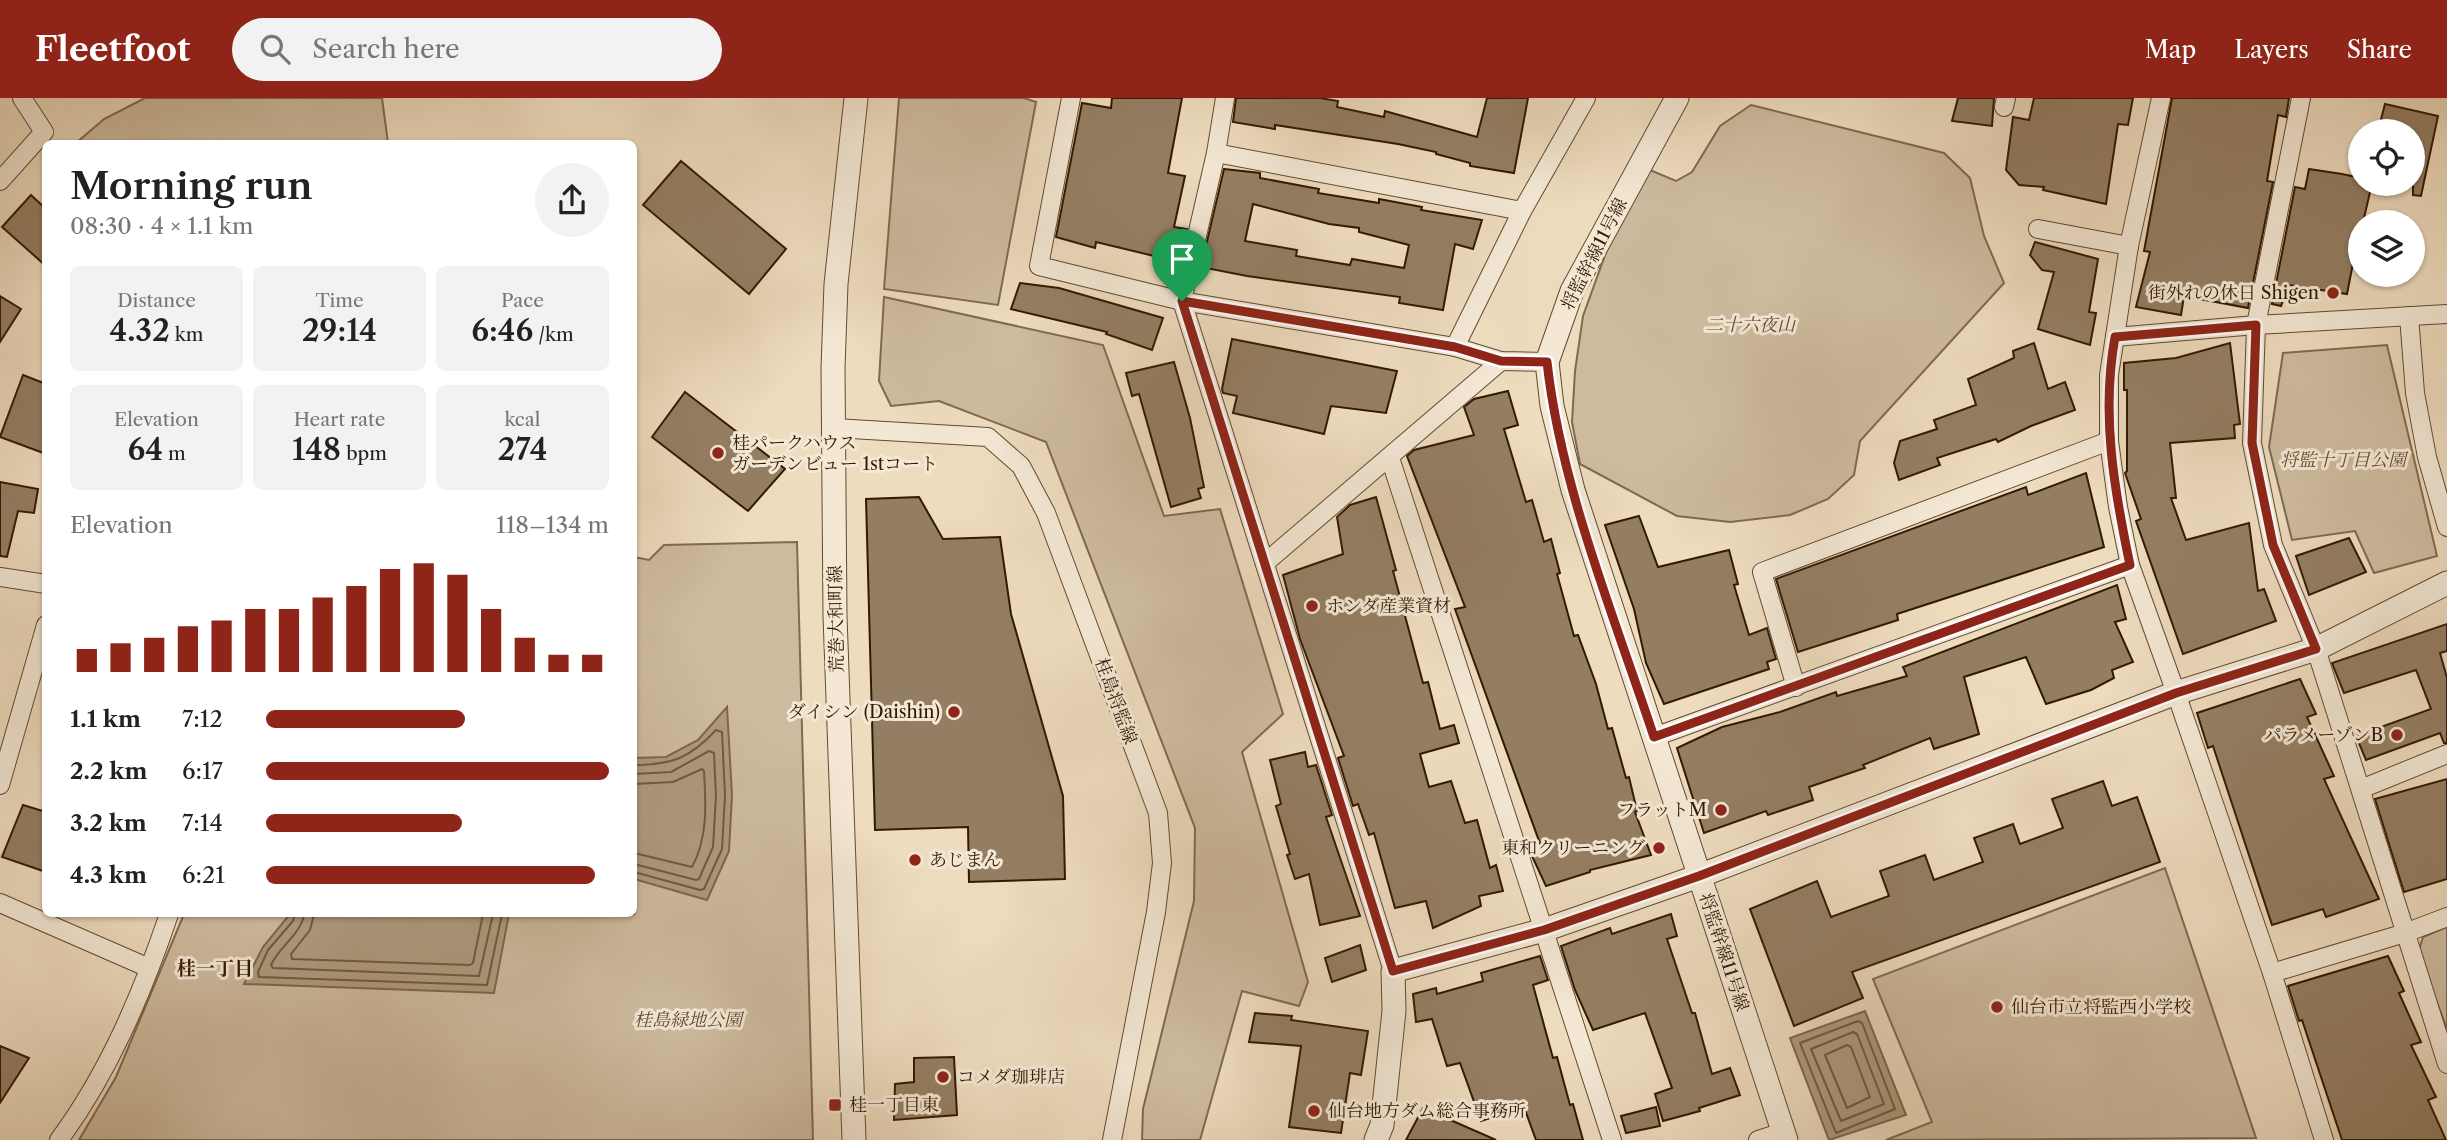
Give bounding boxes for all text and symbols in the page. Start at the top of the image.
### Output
search box [232,18,722,81]
text: Fleetfoot [35,29,190,70]
icon: search [256,30,294,68]
text: Search here [312,33,460,65]
text: Map [2145,35,2196,64]
text: Layers [2234,35,2309,64]
text: Share [2347,35,2412,64]
map controls [2348,119,2425,287]
button: locate [2348,119,2425,196]
text: Morning run [70,162,313,209]
button: share [535,163,609,237]
street label: 将監幹線11号線 [1556,194,1632,314]
button: layers [2348,210,2425,287]
text: 08:30 · 4 × 1.1 km [70,212,254,240]
pin [1152,229,1212,301]
icon: arrive [1163,240,1201,278]
place label: 街外れの休日 Shigen [2148,282,2319,304]
marker: 街外れの休日 Shigen [2325,285,2341,301]
text: Distance [117,289,196,312]
text: Time [315,289,364,312]
text: Pace [501,289,544,312]
text: 4.32 [110,312,170,349]
text: 29:14 [302,312,377,349]
text: 6:46 [471,312,533,349]
park label: 二十六夜山 [1705,314,1797,336]
text: km [170,323,203,346]
text: /km [533,323,574,346]
text: Elevation [114,408,199,431]
text: Heart rate [294,408,385,431]
text: kcal [505,408,540,431]
text: 64 [127,431,163,468]
text: 148 [292,431,341,468]
text: 274 [498,431,547,468]
place label: 桂パークハウス ガーデンビュー 1stコート [732,432,938,475]
text: m [163,442,186,465]
text: bpm [341,442,387,465]
marker: 桂パークハウス ガーデンビュー 1stコート [710,445,726,461]
park label: 将監十丁目公園 [2280,449,2409,471]
text: Elevation [70,511,173,539]
text: 118–134 m [496,511,609,539]
street label: 荒巻大和町線 [824,565,848,673]
place label: ホンダ産業資材 [1326,595,1451,617]
marker: ホンダ産業資材 [1304,598,1320,614]
street label: 桂島将監線 [1090,655,1142,747]
place label: ダイシン (Daishin) [788,701,940,723]
marker: ダイシン (Daishin) [946,704,962,720]
text: 1.1 km [70,705,141,733]
text: 7:12 [182,705,223,733]
place label: パラメーゾンB [2264,724,2383,746]
marker: パラメーゾンB [2389,727,2405,743]
text: 2.2 km [70,757,147,785]
text: 6:17 [182,757,223,785]
place label: フラットM [1617,799,1707,821]
marker: フラットM [1713,802,1729,818]
text: 3.2 km [70,809,147,837]
text: 7:14 [182,809,223,837]
place label: 東和クリーニング [1501,837,1645,859]
marker: 東和クリーニング [1651,840,1667,856]
place label: あじまん [929,849,1001,871]
marker: あじまん [907,852,923,868]
text: 4.3 km [70,861,147,889]
text: 6:21 [182,861,225,889]
street label: 将監幹線11号線 [1695,890,1753,1014]
district label: 桂一丁目 [177,957,253,980]
place label: 仙台市立将監西小学校 [2011,996,2191,1018]
marker: 仙台市立将監西小学校 [1989,999,2005,1015]
park label: 桂島緑地公園 [634,1009,745,1031]
place label: コメダ珈琲店 [957,1066,1065,1088]
marker: コメダ珈琲店 [935,1069,951,1085]
place label: 桂一丁目東 [849,1094,939,1116]
marker: 桂一丁目東 [827,1097,843,1113]
place label: 仙台地方ダム総合事務所 [1328,1100,1526,1122]
marker: 仙台地方ダム総合事務所 [1306,1103,1322,1119]

